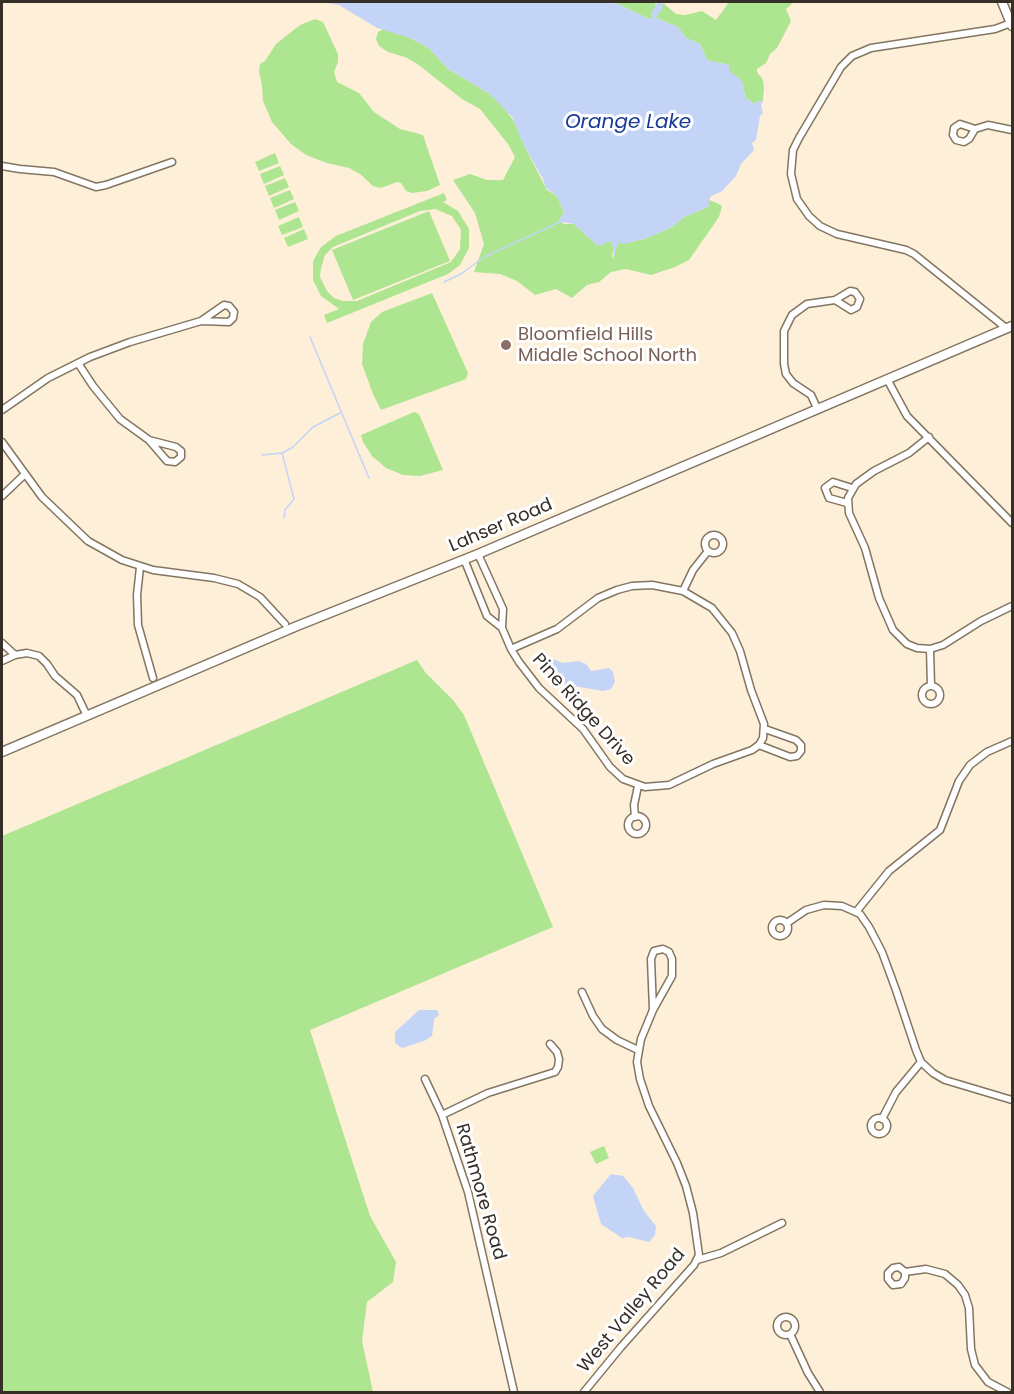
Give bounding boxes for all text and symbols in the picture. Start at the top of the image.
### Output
water label: Orange Lake [565,111,691,135]
place label: Bloomfield Hills Middle School North [518,324,697,366]
marker: Bloomfield Hills Middle School North [499,338,513,352]
street label: Lahser Road [446,495,556,557]
street label: Pine Ridge Drive [527,650,639,770]
street label: Rathmore Road [450,1121,510,1263]
street label: West Valley Road [574,1244,690,1378]

